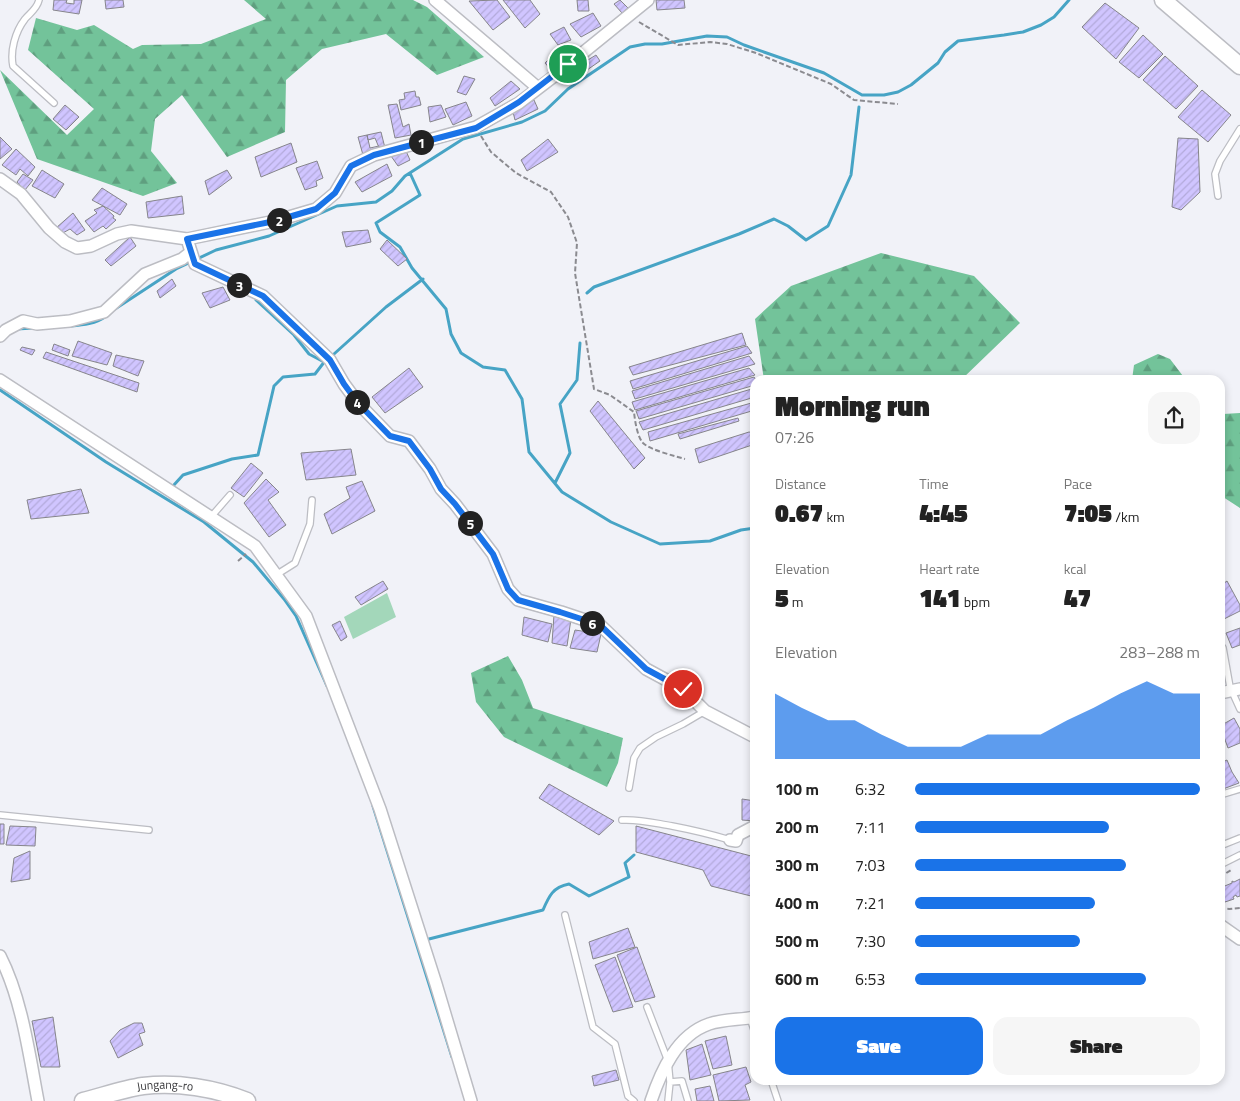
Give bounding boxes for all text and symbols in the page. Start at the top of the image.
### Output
pin [547,43,589,85]
icon: arrive [554,50,582,78]
pin: 1 [408,130,434,154]
text: 1 [418,132,425,153]
pin: 2 [266,208,292,232]
text: 2 [276,210,283,231]
pin: 3 [226,272,252,298]
text: 3 [236,275,243,296]
text: Morning run [775,384,930,427]
pin: 4 [344,390,370,414]
text: 4 [354,392,361,413]
button: share [1148,392,1200,444]
text: 07:26 [775,425,814,449]
text: Distance [775,473,826,494]
text: Time [919,473,949,494]
text: Pace [1064,473,1092,494]
text: 0.67 [775,494,823,532]
text: 4:45 [919,494,968,532]
text: 7:05 [1064,494,1112,532]
text: km [823,506,845,527]
text: /km [1112,506,1139,527]
pin: 5 [458,510,482,536]
text: 5 [467,513,474,534]
text: Elevation [775,558,829,579]
text: Heart rate [919,558,979,579]
text: kcal [1064,558,1087,579]
text: 5 [775,579,789,617]
text: 141 [919,579,961,617]
text: 47 [1064,579,1091,617]
text: m [789,591,804,612]
text: bpm [961,591,990,612]
pin: 6 [580,610,604,636]
text: 6 [589,613,596,634]
text: Elevation [775,640,837,664]
text: 283–288 m [1119,640,1200,664]
pin [662,668,704,710]
icon: check [669,675,697,703]
text: 100 m [775,777,819,801]
text: 6:32 [855,777,885,801]
text: 200 m [775,815,819,839]
text: 7:11 [855,815,885,839]
text: 300 m [775,853,819,877]
text: 7:03 [855,853,885,877]
text: 400 m [775,891,819,915]
text: 7:21 [855,891,885,915]
text: 500 m [775,929,819,953]
text: 7:30 [855,929,885,953]
text: 600 m [775,967,819,991]
text: 6:53 [855,967,885,991]
button: Save [775,1017,983,1075]
button: Share [993,1017,1200,1075]
street label: Jungang-ro [135,1075,195,1096]

